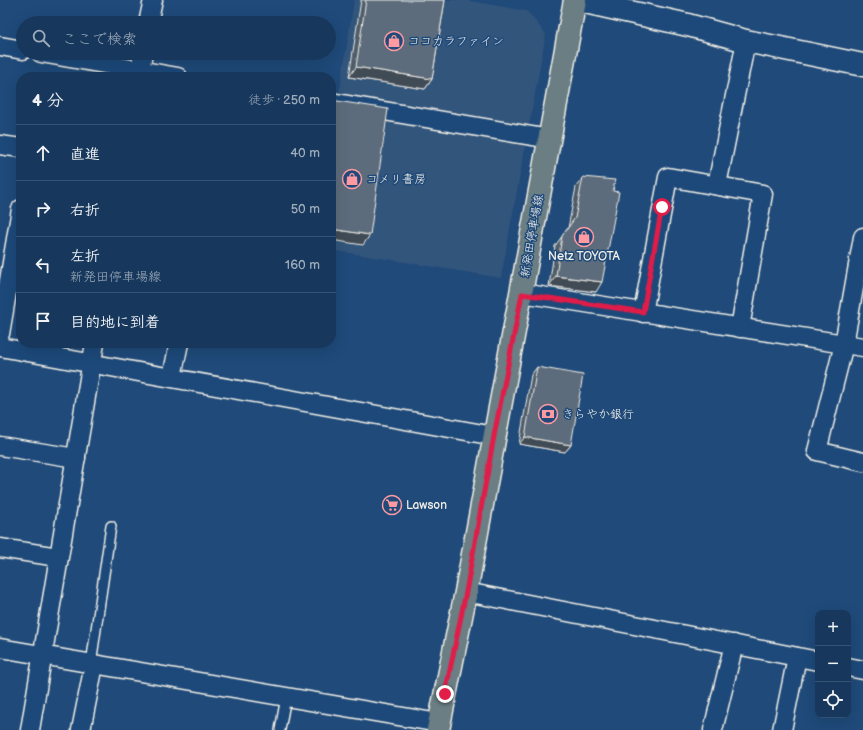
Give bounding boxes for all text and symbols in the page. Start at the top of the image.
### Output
search box [16,16,336,60]
icon: search [30,27,52,49]
text: ここで検索 [62,30,137,49]
shop icon: ココカラファイン [383,30,405,52]
place label: ココカラファイン [408,34,504,49]
text: 4 分 [32,91,64,111]
text: 徒歩 · 250 m [248,92,320,108]
icon: ahead [32,142,54,164]
text: 直進 [70,145,100,164]
text: 40 m [290,145,320,161]
shop icon: コメリ書房 [341,168,363,190]
place label: コメリ書房 [366,172,426,187]
street label: 新発田停車場線 [517,193,547,279]
icon: right [32,198,54,220]
route start [653,198,671,216]
text: 右折 [70,201,100,220]
text: 50 m [291,201,320,217]
shop icon: Netz TOYOTA [573,226,595,248]
text: 左折 [70,247,100,266]
place label: Netz TOYOTA [548,249,621,264]
icon: left [32,254,54,276]
text: 160 m [285,257,320,273]
text: 新発田停車場線 [70,269,161,285]
icon: arrive [32,310,54,332]
text: 目的地に到着 [70,313,160,332]
bank icon: きらやか銀行 [537,403,559,425]
place label: きらやか銀行 [562,407,634,422]
supermarket icon: Lawson [381,494,403,516]
place label: Lawson [406,498,447,513]
map controls [815,610,851,718]
button: + [815,610,851,646]
button: − [815,646,851,682]
button: locate [815,682,851,718]
route end [436,685,454,703]

